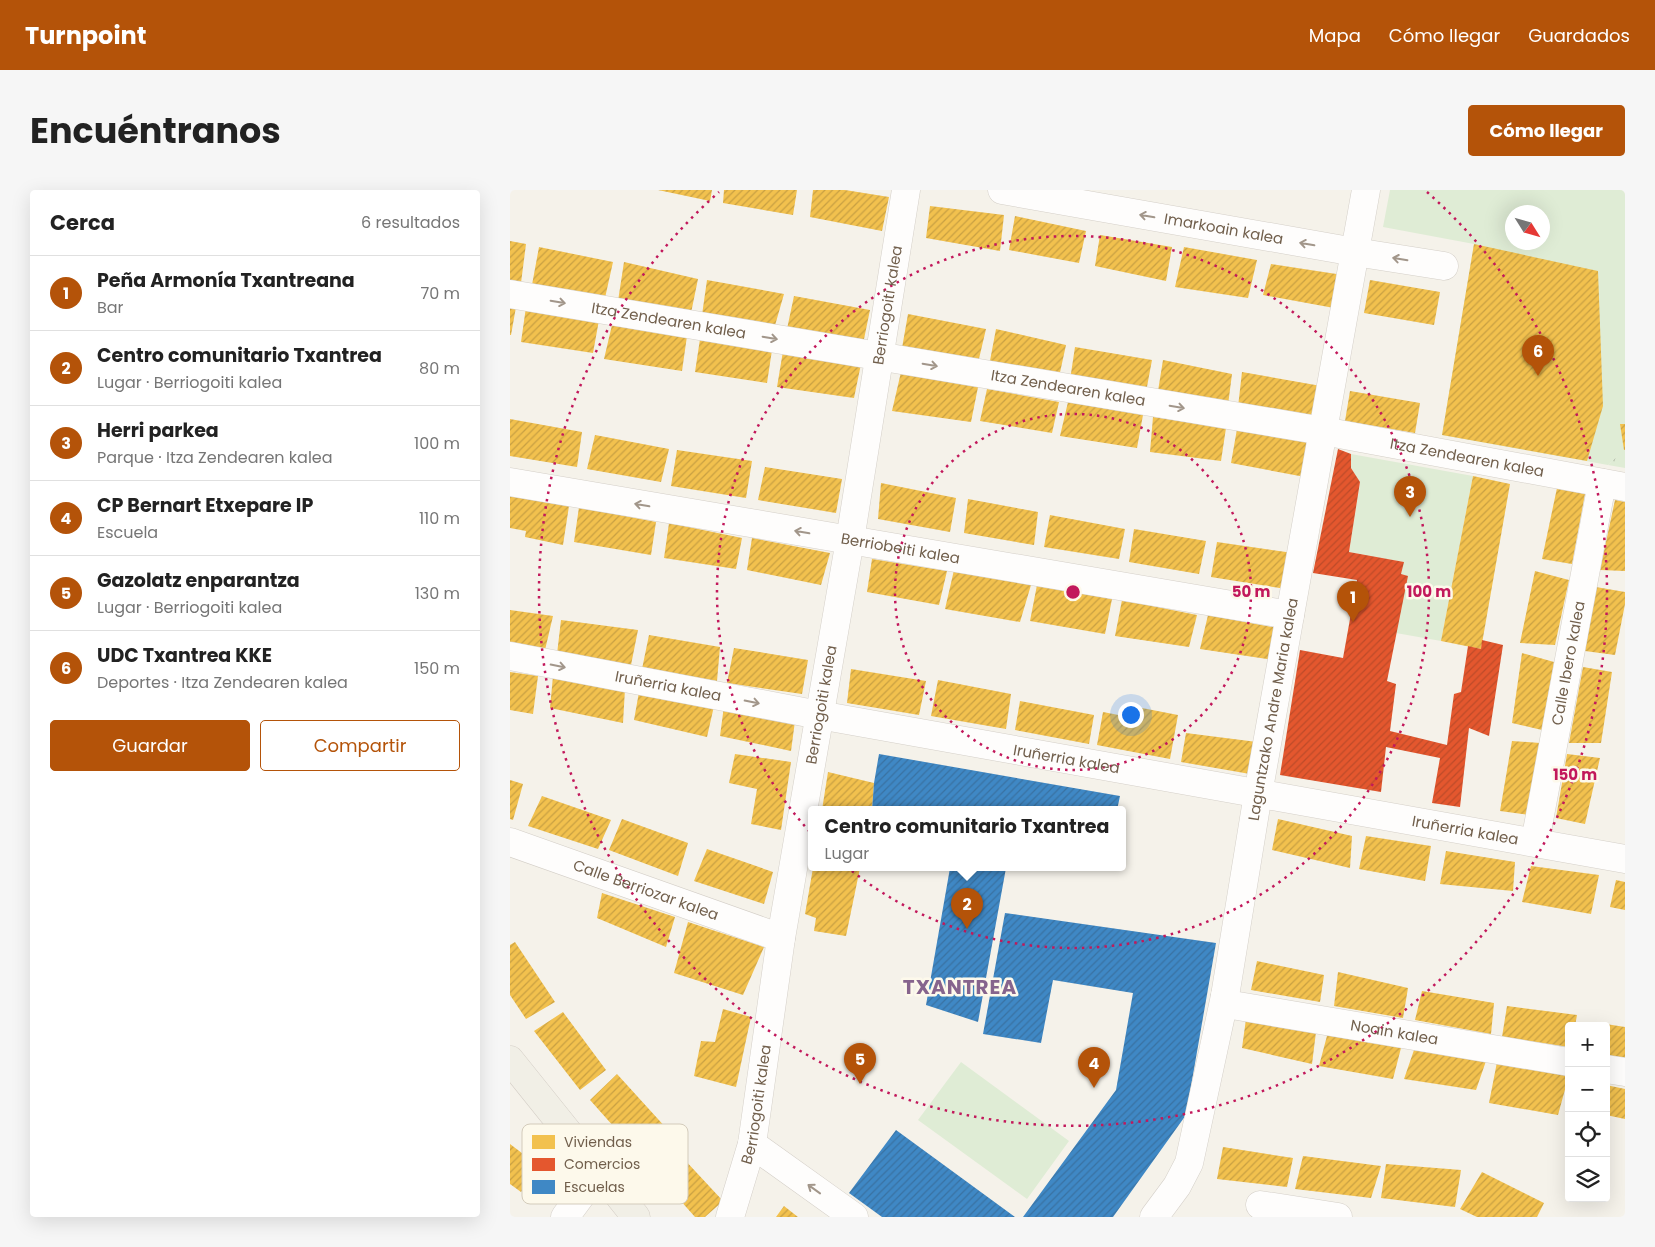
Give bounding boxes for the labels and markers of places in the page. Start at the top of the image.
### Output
pin: 6 [1522,335,1554,376]
pin: 3 [1394,476,1426,517]
pin: 1 [1337,581,1369,622]
centre of rings [1064,583,1082,601]
pin: 2 [951,888,983,929]
pin: 5 [844,1043,876,1084]
pin: 4 [1078,1047,1110,1088]

